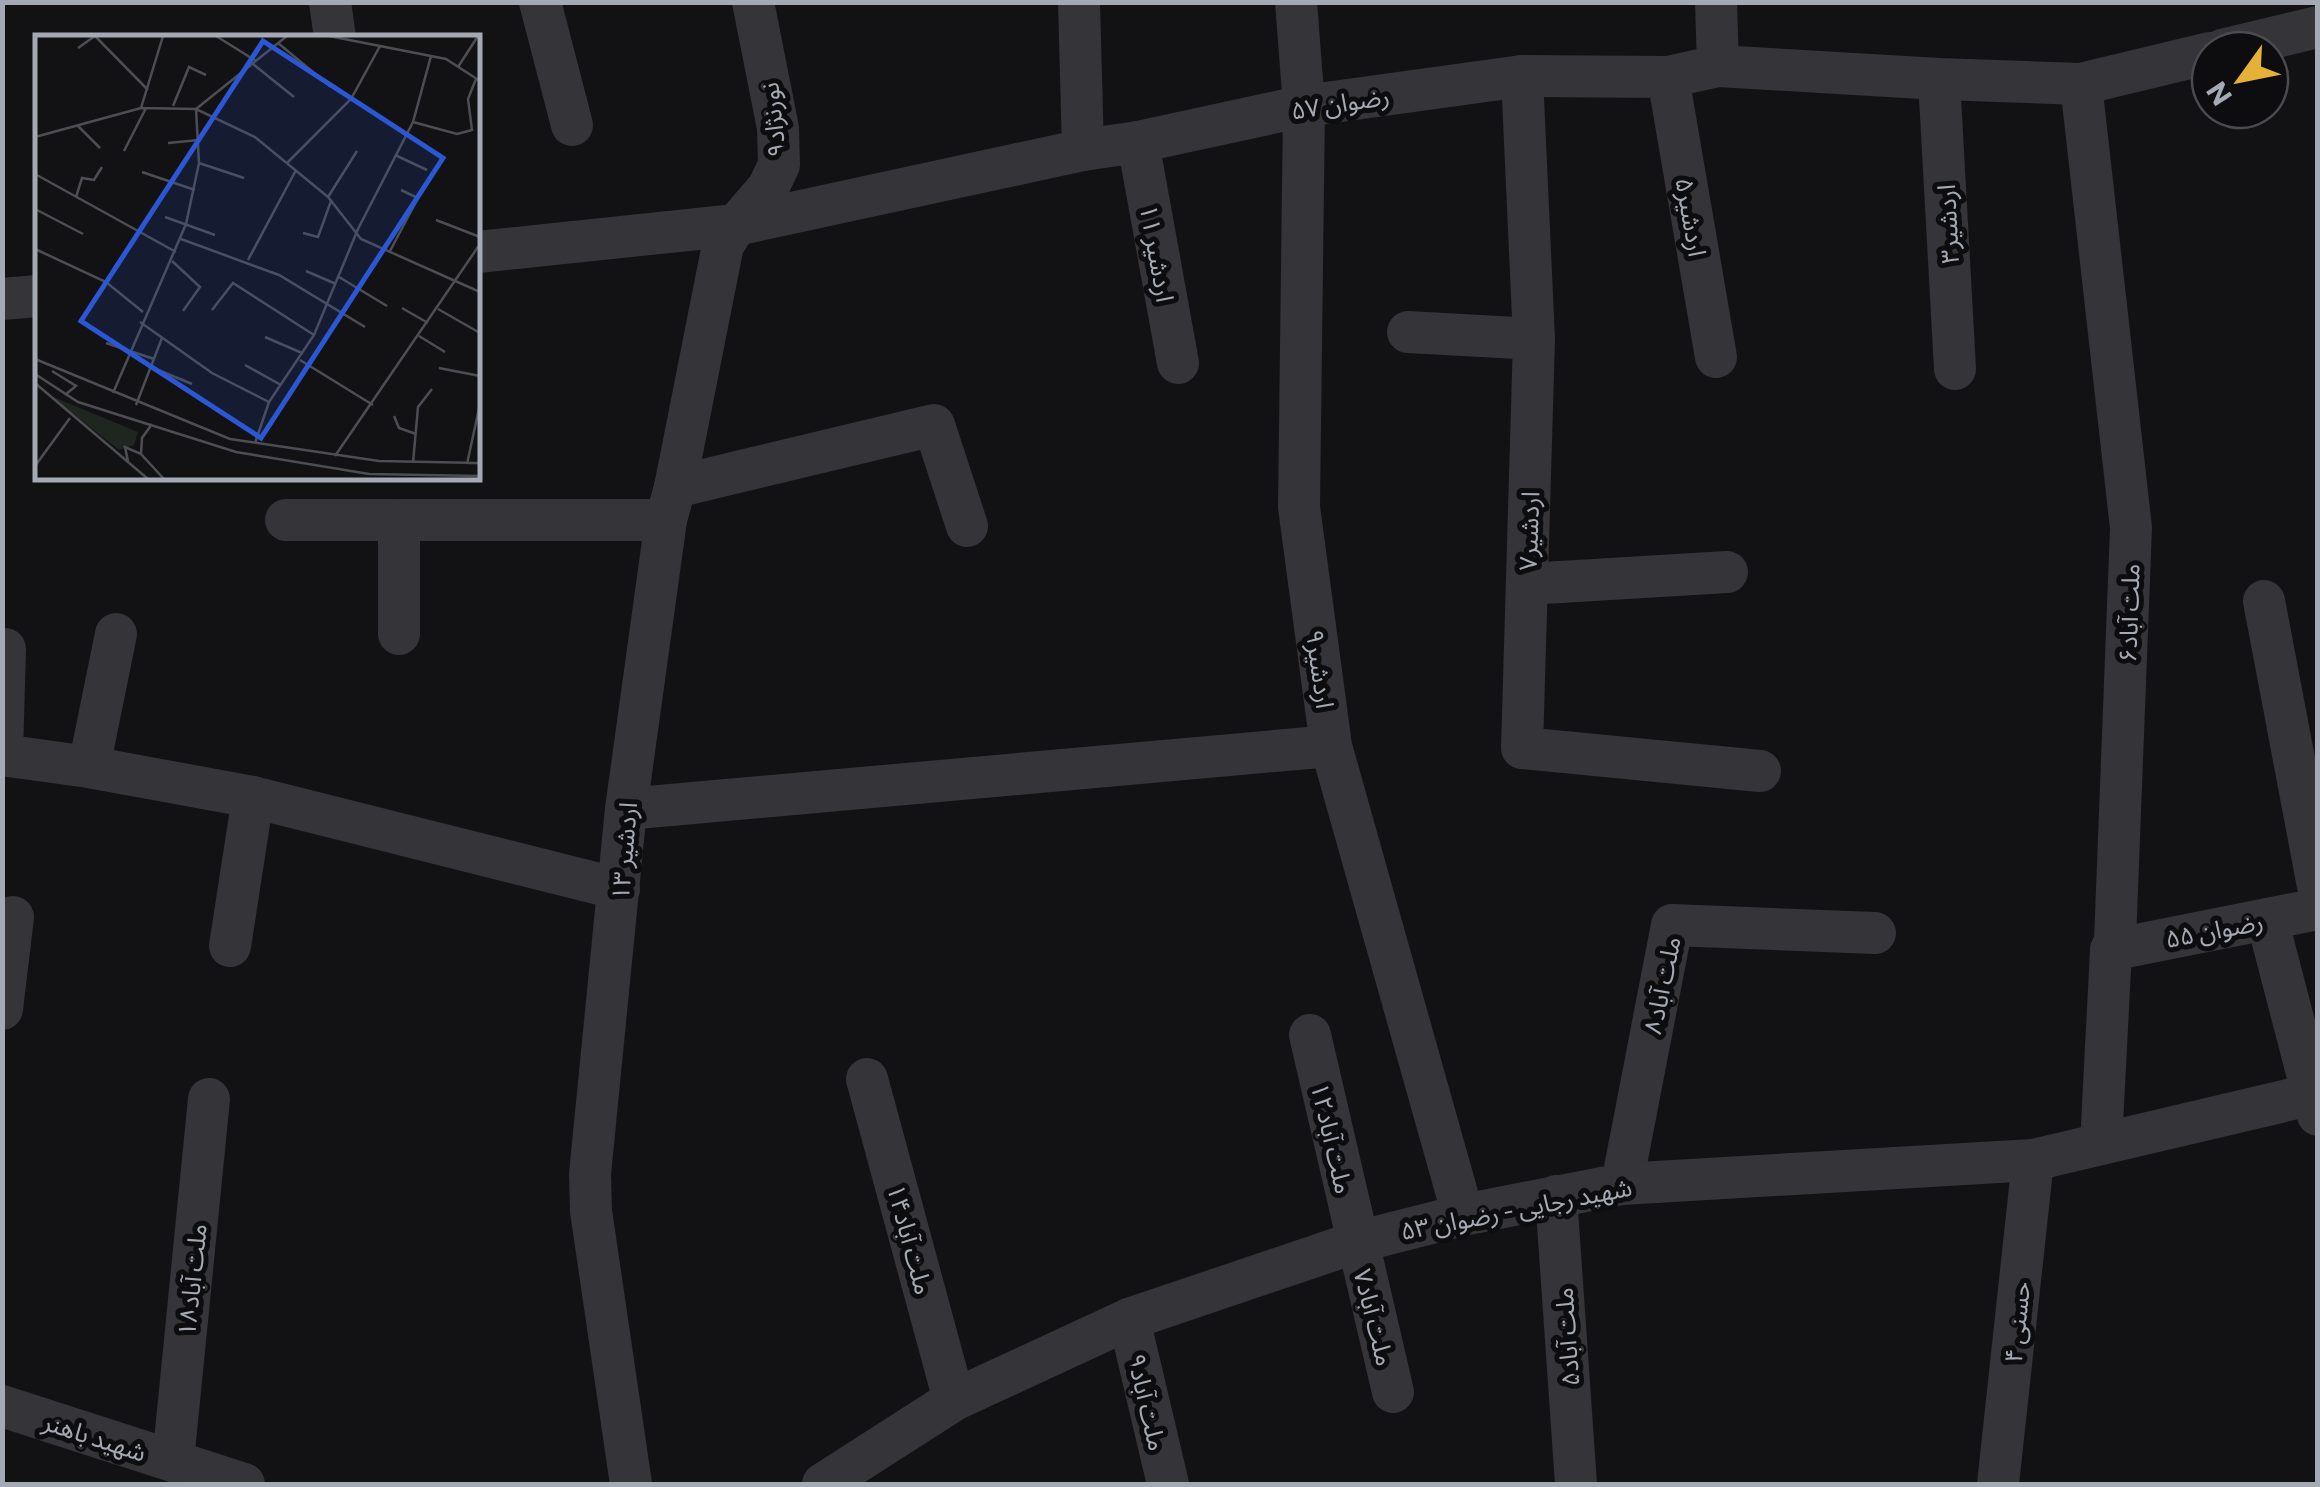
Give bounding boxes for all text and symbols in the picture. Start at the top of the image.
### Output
north arrow [2190,30,2290,130]
inset map [35,35,480,480]
text: N [2198,76,2238,112]
street label: رضوان ۵۷ [1289,79,1392,126]
street label: نورنژاد۹ [753,81,792,159]
street label: اردشیر۵ [1669,175,1714,259]
street label: اردشیر۳ [1930,183,1965,264]
street label: اردشیر ۱۱ [1134,202,1181,304]
street label: اردشیر۷ [1512,491,1545,571]
street label: ملت آباد۶ [2111,563,2145,663]
street label: اردشیر۹ [1300,628,1341,711]
street label: اردشیر ۱۳ [604,801,643,901]
street label: رضوان ۵۵ [2162,905,2266,954]
street label: ملت آباد۸ [1636,934,1686,1036]
street label: ملت آباد۱۲ [1306,1079,1360,1197]
street label: شهید رجایی - رضوان ۵۳ [1398,1171,1634,1246]
street label: ملت آباد۱۴ [882,1180,940,1298]
street label: ملت آباد۱۸ [170,1222,212,1338]
street label: ملت آباد۷ [1348,1265,1402,1369]
street label: حسنی ۴ [1997,1280,2036,1364]
street label: ملت آباد۵ [1548,1287,1584,1387]
street label: ملت آباد۹ [1122,1350,1174,1454]
street label: شهید باهنر [38,1405,150,1468]

